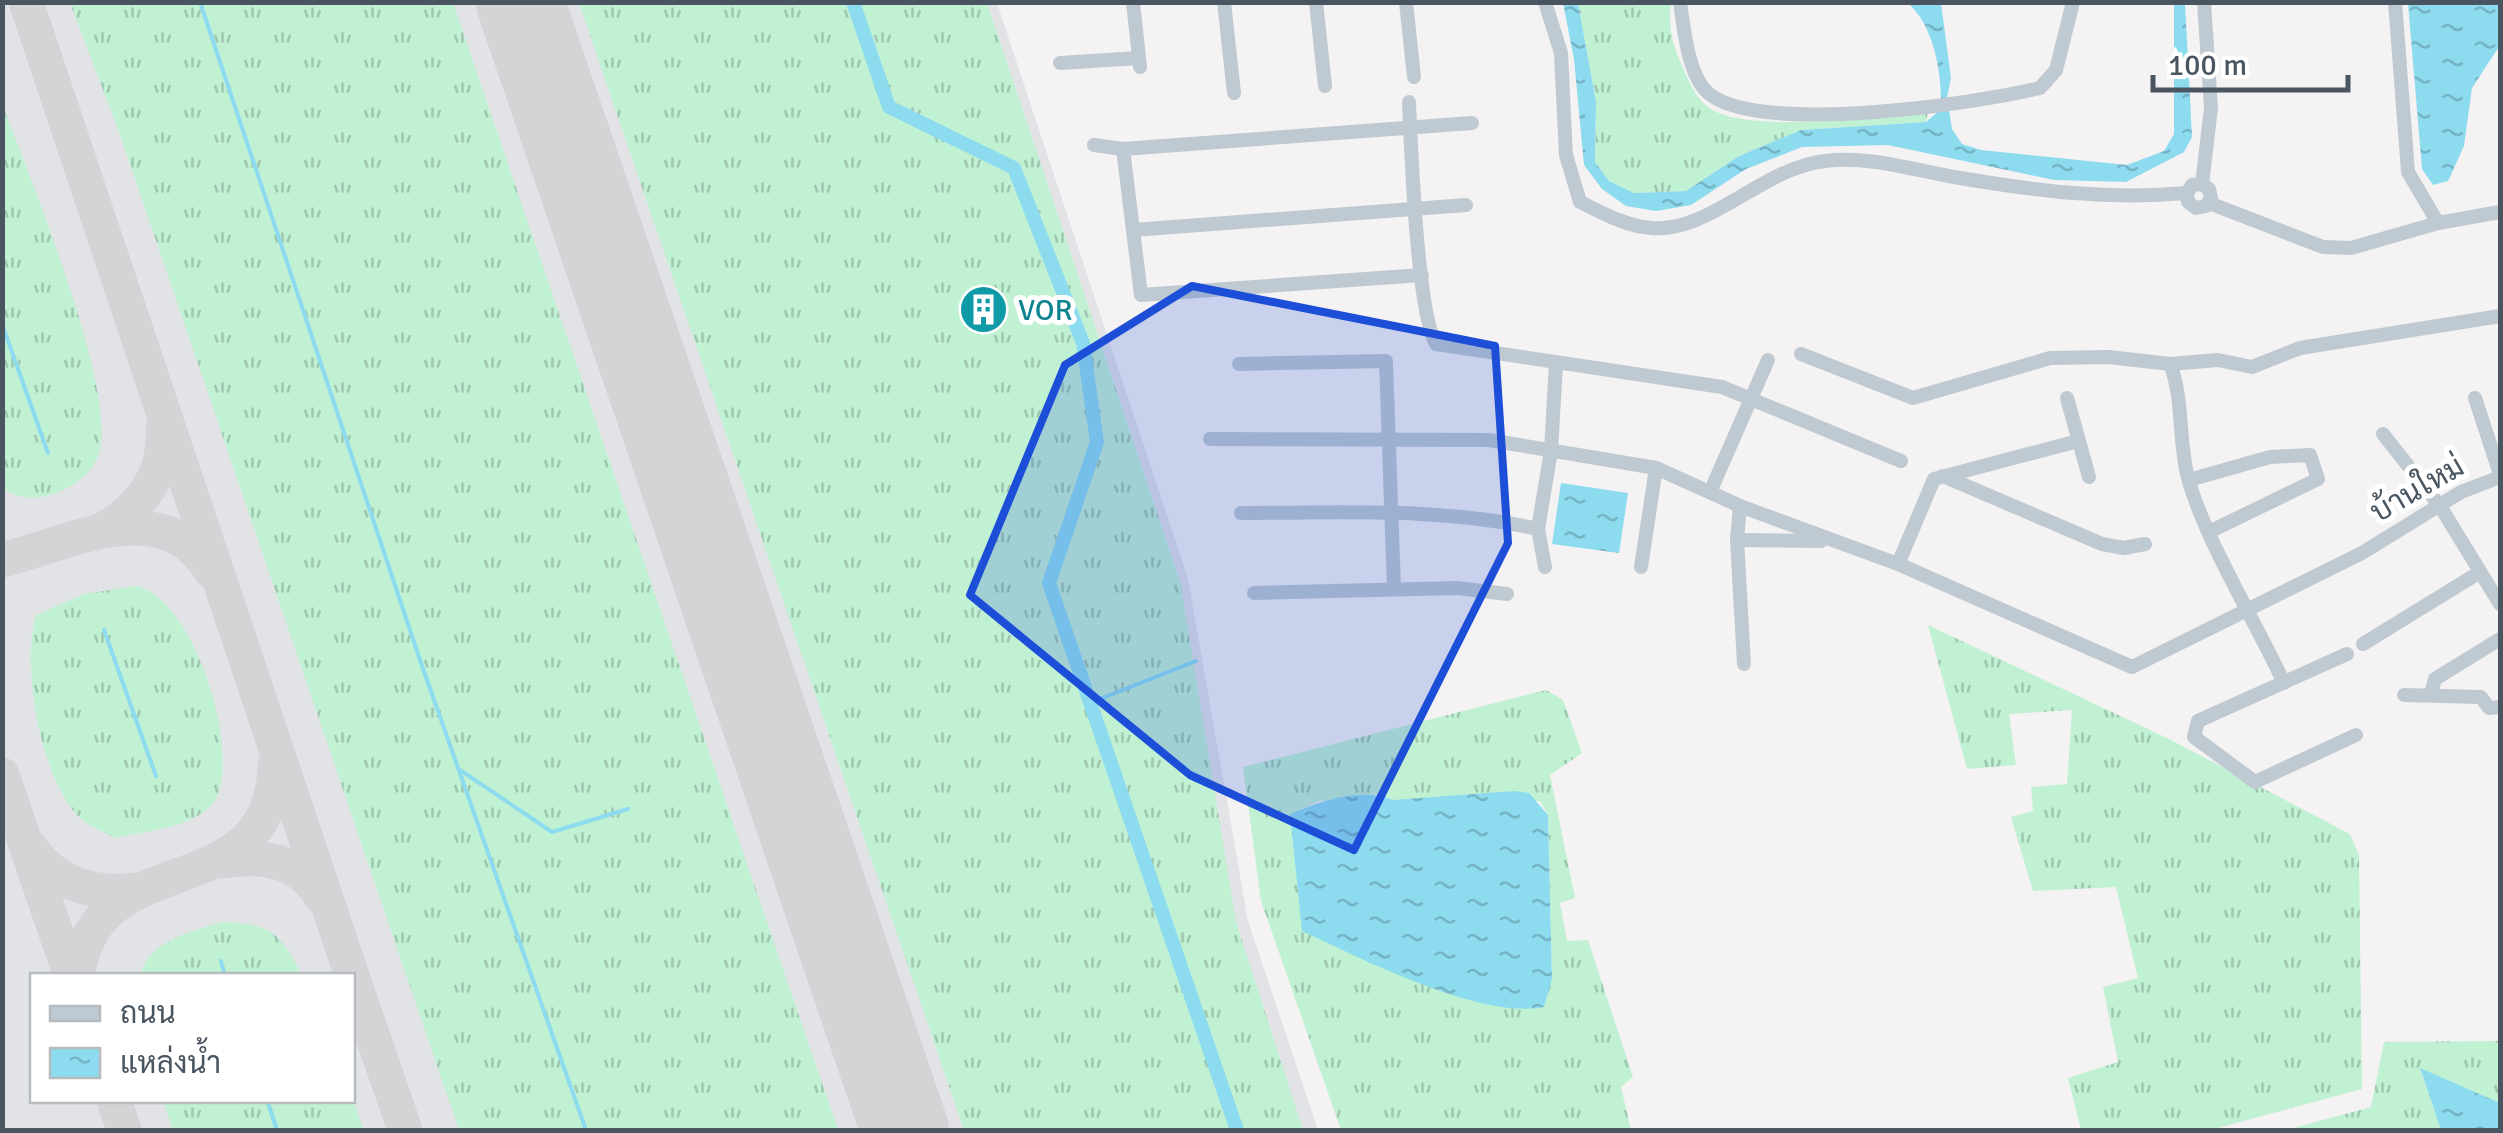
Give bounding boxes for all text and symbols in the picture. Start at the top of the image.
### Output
scale bar [2153,30,2348,92]
text: 100 m [2168,47,2247,84]
building icon: VOR [957,284,1009,336]
place label: VOR [1018,292,1073,329]
street label: บ้านใหม่ [2362,445,2471,531]
legend [30,973,355,1103]
text: ถนน [120,995,176,1032]
text: แหล่งน้ำ [120,1036,221,1082]

